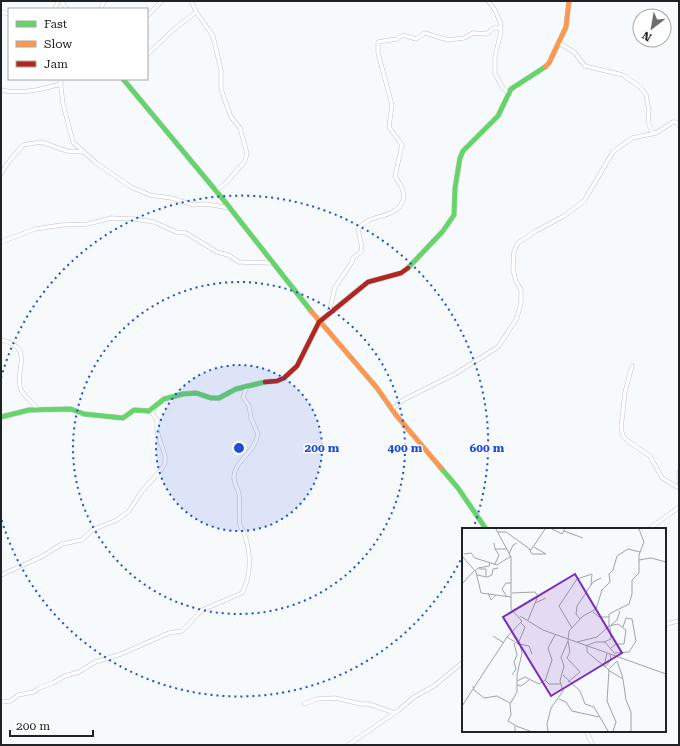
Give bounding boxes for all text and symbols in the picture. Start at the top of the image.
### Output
legend [8,8,148,80]
north arrow [632,8,672,48]
text: Fast [44,17,68,31]
text: N [640,28,654,44]
text: Slow [44,37,72,51]
text: Jam [44,57,68,71]
centre of rings [232,441,246,455]
text: 200 m [305,441,340,455]
text: 400 m [388,441,423,455]
text: 600 m [470,441,505,455]
inset map [462,528,666,732]
scale bar [10,712,93,738]
text: 200 m [16,719,50,733]

